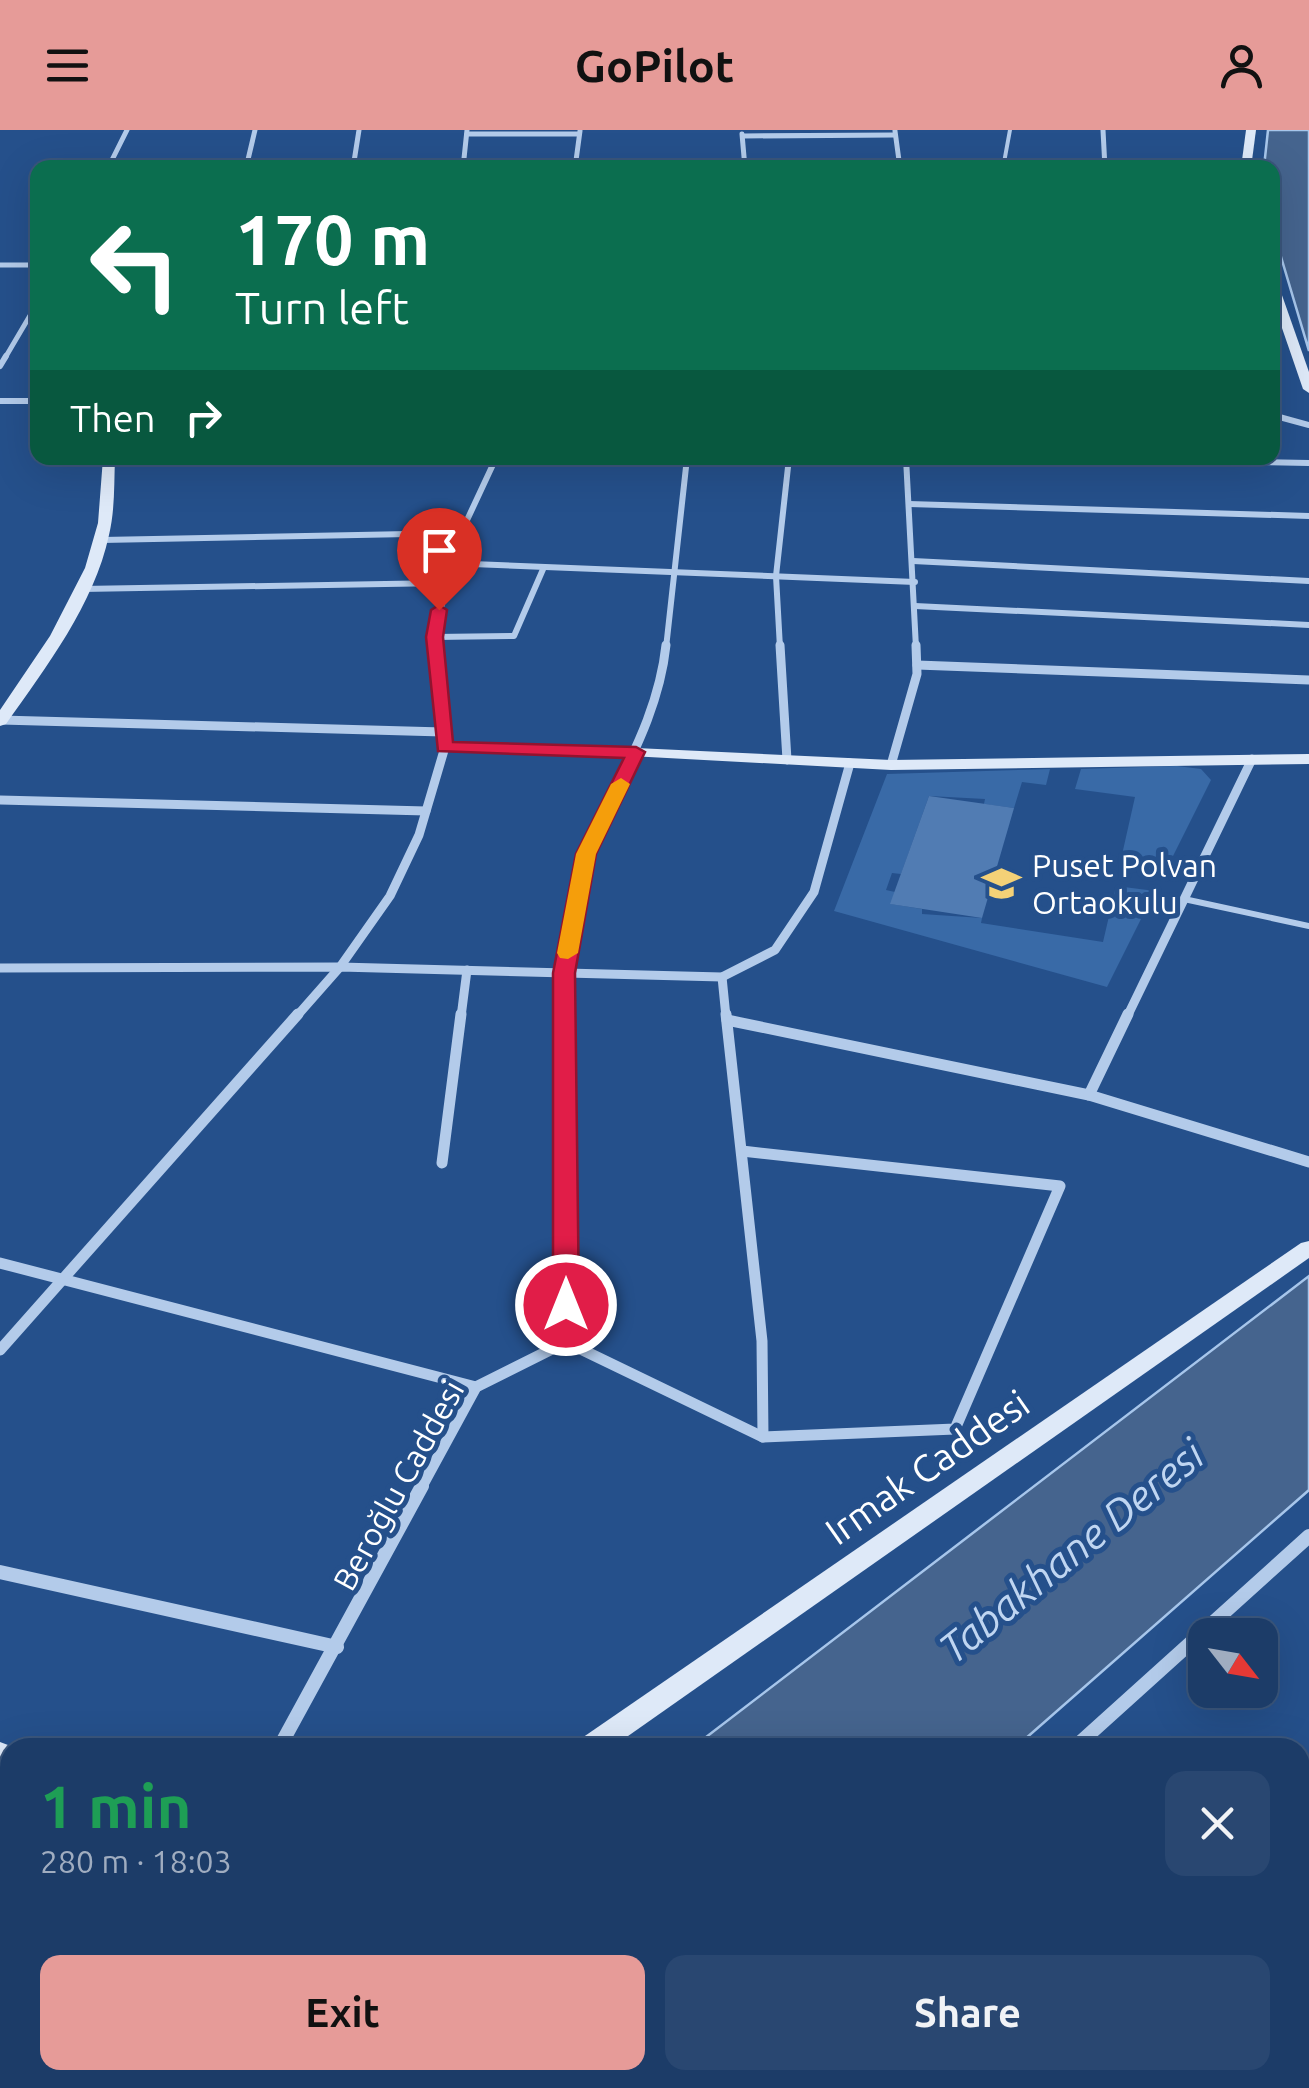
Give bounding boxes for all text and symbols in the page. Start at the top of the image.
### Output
icon: menu [40,38,95,93]
icon: person [1214,38,1269,93]
text: GoPilot [575,40,734,91]
icon: left [70,200,200,330]
text: 170 m [235,200,430,278]
text: Turn left [235,282,409,333]
icon: right [176,390,231,445]
text: Then [70,397,156,439]
pin [397,508,482,611]
icon: arrive [412,523,467,578]
place label: Puset Polvan Ortaokulu [1032,847,1217,920]
school or university icon: Puset Polvan Ortaokulu [981,862,1023,904]
position arrow [514,1253,618,1357]
street label: Beroğlu Caddesi [326,1374,470,1596]
street label: Irmak Caddesi [817,1381,1037,1553]
water label: Tabakhane Deresi [929,1429,1214,1672]
north arrow [1188,1618,1278,1708]
map controls [1188,1618,1278,1708]
button: close [1165,1771,1270,1876]
text: 1 min [40,1772,192,1839]
text: 280 m · 18:03 [40,1843,232,1879]
button: Exit [40,1955,645,2070]
button: Share [665,1955,1270,2070]

